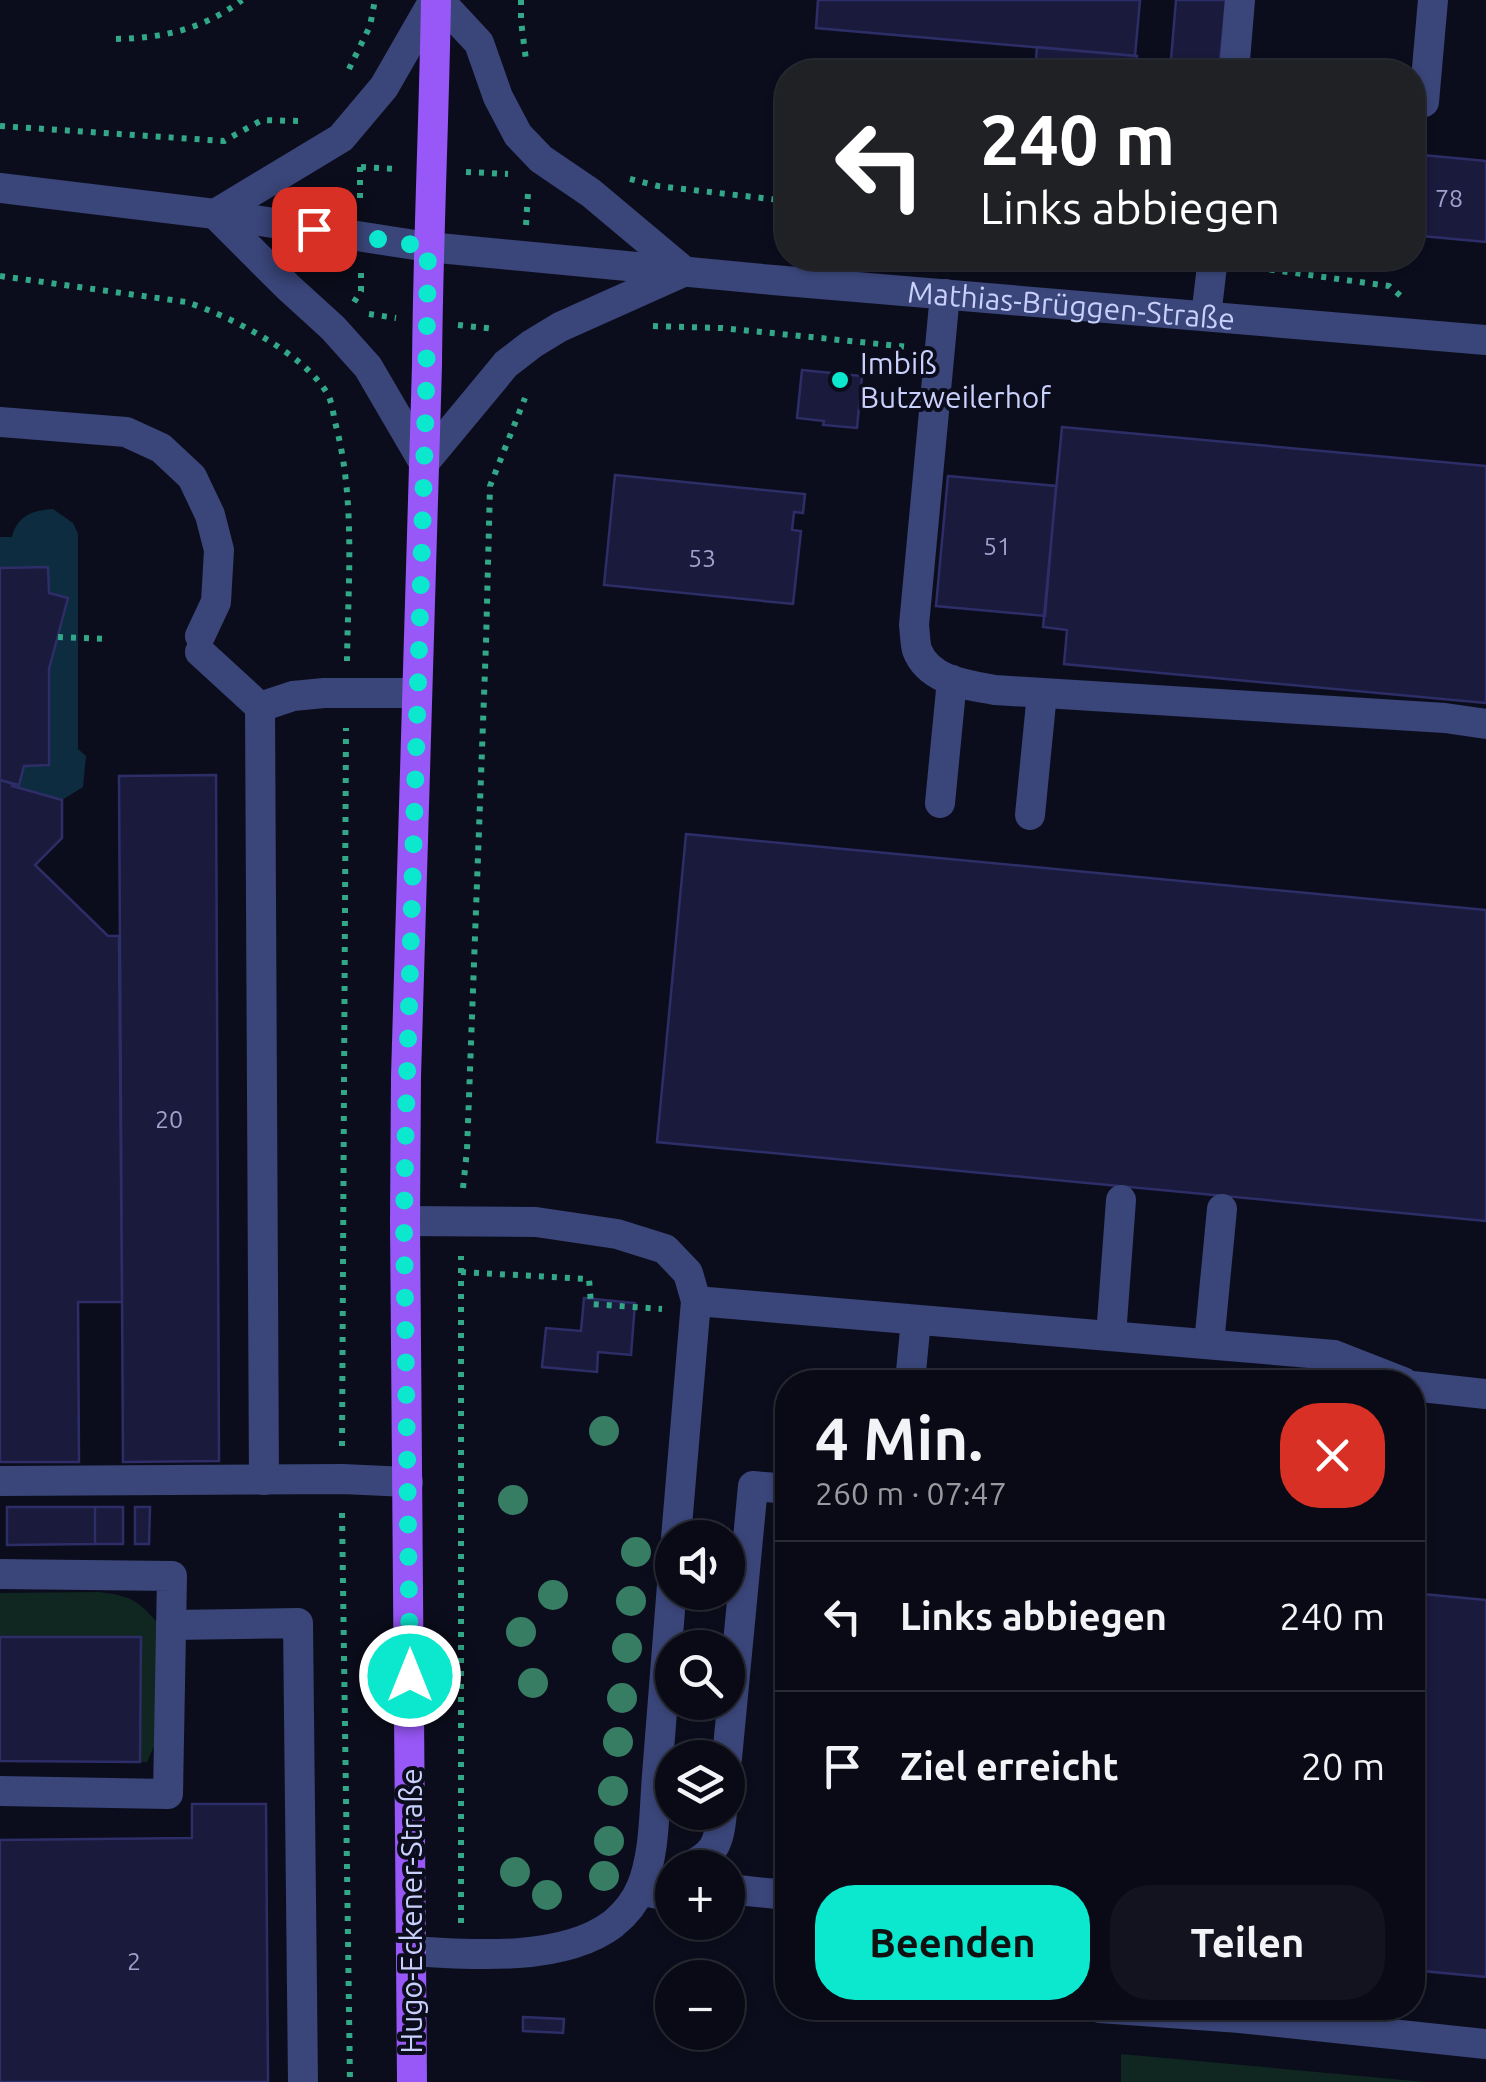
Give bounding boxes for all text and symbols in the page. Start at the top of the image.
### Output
icon: left [815,100,945,230]
text: 240 m [980,100,1175,178]
text: Links abbiegen [980,182,1280,233]
house number: 78 [1435,184,1463,212]
pin [272,187,357,272]
icon: arrive [287,202,342,257]
street label: Mathias-Brüggen-Straße [906,274,1236,336]
place label: Imbiß Butzweilerhof [860,346,1051,414]
marker: Imbiß Butzweilerhof [829,369,851,391]
house number: 51 [983,532,1011,560]
house number: 53 [688,544,716,572]
house number: 20 [155,1105,183,1133]
button: close [1280,1403,1385,1508]
text: 4 Min. [815,1404,983,1471]
text: 260 m · 07:47 [815,1475,1007,1511]
map controls [655,1520,745,2050]
button: sound [655,1520,745,1610]
icon: left [815,1589,870,1644]
text: Links abbiegen [900,1595,1167,1637]
text: 240 m [1279,1595,1385,1637]
position arrow [358,1624,462,1728]
button: search [655,1630,745,1720]
icon: arrive [815,1739,870,1794]
button: layers [655,1740,745,1830]
text: Ziel erreicht [900,1745,1119,1787]
text: 20 m [1301,1745,1385,1787]
street label: Hugo-Eckener-Straße [394,1768,428,2054]
button: + [655,1850,745,1940]
button: Beenden [815,1885,1090,2000]
button: Teilen [1110,1885,1385,2000]
house number: 2 [127,1947,141,1975]
button: − [655,1960,745,2050]

